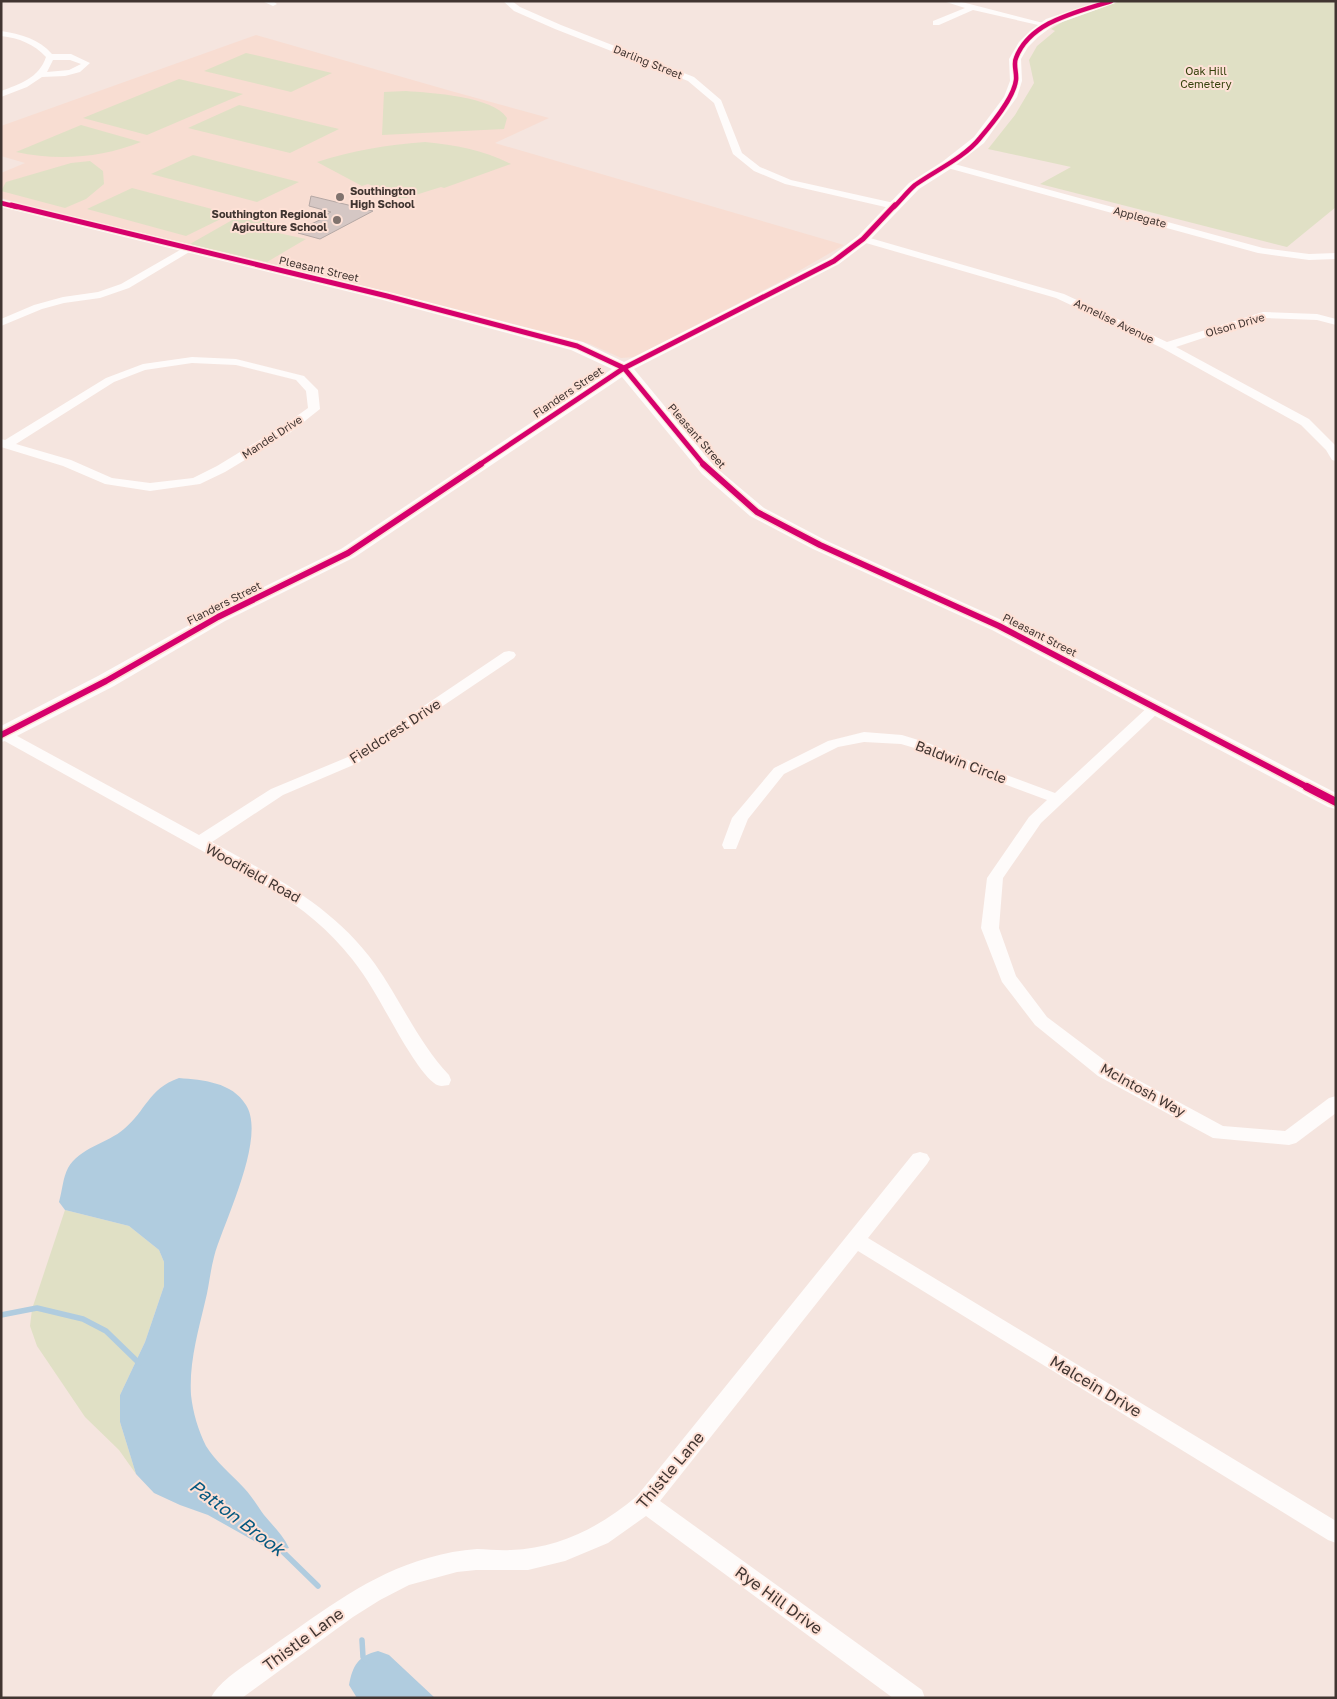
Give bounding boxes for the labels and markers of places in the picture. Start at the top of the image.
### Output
place label: Southington High School [350,184,416,210]
marker: Southington High School [334,191,346,203]
place label: Southington Regional Agiculture School [212,207,327,233]
marker: Southington Regional Agiculture School [331,214,343,226]

